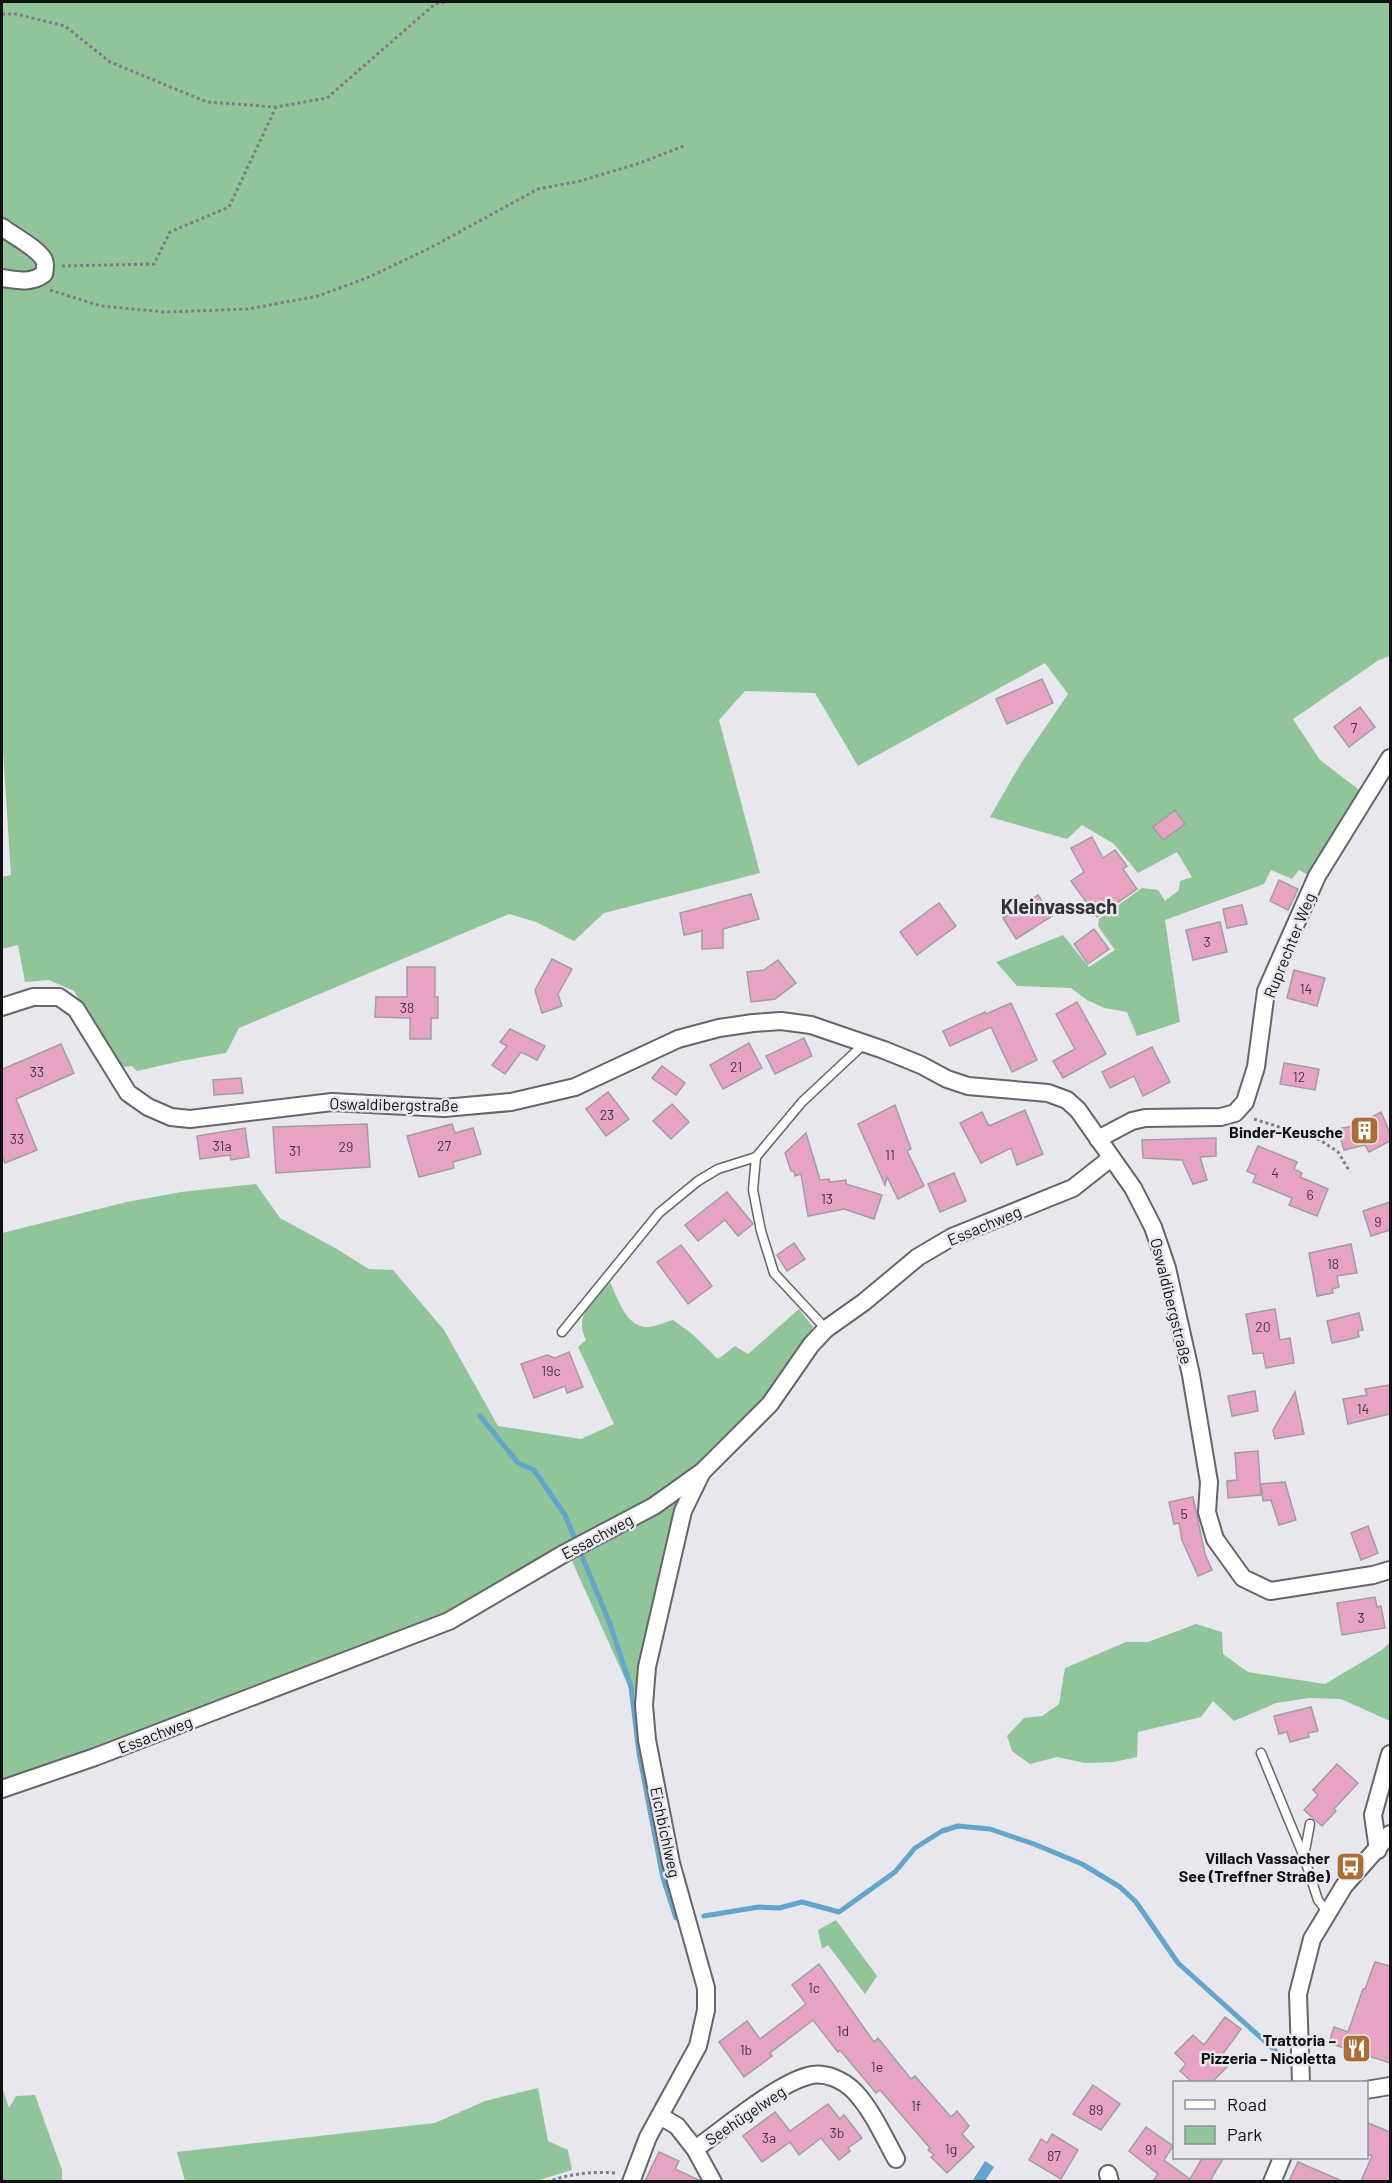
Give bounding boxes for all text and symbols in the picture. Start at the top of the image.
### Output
house number: 7 [1351,719,1358,736]
street label: Ruprechter Weg [1259,890,1319,1000]
district label: Kleinvassach [1001,894,1117,918]
house number: 3 [1203,933,1211,950]
house number: 14 [1300,980,1312,997]
house number: 38 [400,999,414,1016]
house number: 21 [730,1058,742,1075]
house number: 33 [30,1063,44,1080]
house number: 12 [1293,1068,1305,1085]
street label: Oswaldibergstraße [329,1093,459,1115]
house number: 23 [600,1106,614,1123]
building icon: Binder-Keusche [1348,1115,1380,1147]
place label: Binder-Keusche [1229,1122,1343,1141]
house number: 33 [10,1130,24,1147]
house number: 31a [212,1137,232,1154]
house number: 27 [437,1137,451,1154]
house number: 29 [339,1138,353,1155]
house number: 31 [289,1142,301,1159]
house number: 11 [885,1146,895,1163]
house number: 4 [1271,1164,1279,1181]
house number: 6 [1306,1186,1314,1203]
house number: 13 [821,1190,833,1207]
street label: Essachweg [944,1201,1024,1249]
house number: 9 [1374,1213,1382,1230]
street label: Oswaldibergstraße [1147,1236,1197,1366]
house number: 18 [1327,1255,1339,1272]
house number: 20 [1255,1318,1271,1335]
house number: 19c [541,1362,561,1379]
house number: 14 [1357,1400,1369,1417]
house number: 5 [1180,1505,1188,1522]
street label: Essachweg [558,1509,636,1563]
house number: 3 [1357,1609,1365,1626]
street label: Essachweg [115,1711,195,1757]
street label: Eichbichlweg [647,1785,685,1879]
place label: Villach Vassacher See (Treffner Straße) [1179,1848,1330,1885]
bus stop icon: Villach Vassacher See (Treffner Straße) [1335,1850,1367,1882]
house number: 1c [808,1979,820,1996]
house number: 1d [837,2022,849,2039]
place label: Trattoria – Pizzeria – Nicoletta [1201,2030,1336,2067]
restaurant icon: Trattoria – Pizzeria – Nicoletta [1341,2032,1373,2064]
house number: 1b [740,2041,752,2058]
house number: 1e [871,2058,883,2075]
street label: Seehügelweg [701,2081,789,2149]
legend [1173,2081,1368,2159]
text: Road [1227,2093,1267,2115]
house number: 1f [911,2097,921,2114]
house number: 89 [1089,2101,1103,2118]
text: Park [1227,2123,1262,2145]
house number: 3b [830,2124,844,2141]
house number: 3a [762,2129,776,2146]
house number: 1g [945,2140,957,2157]
house number: 91 [1145,2141,1157,2158]
house number: 87 [1047,2147,1061,2164]

